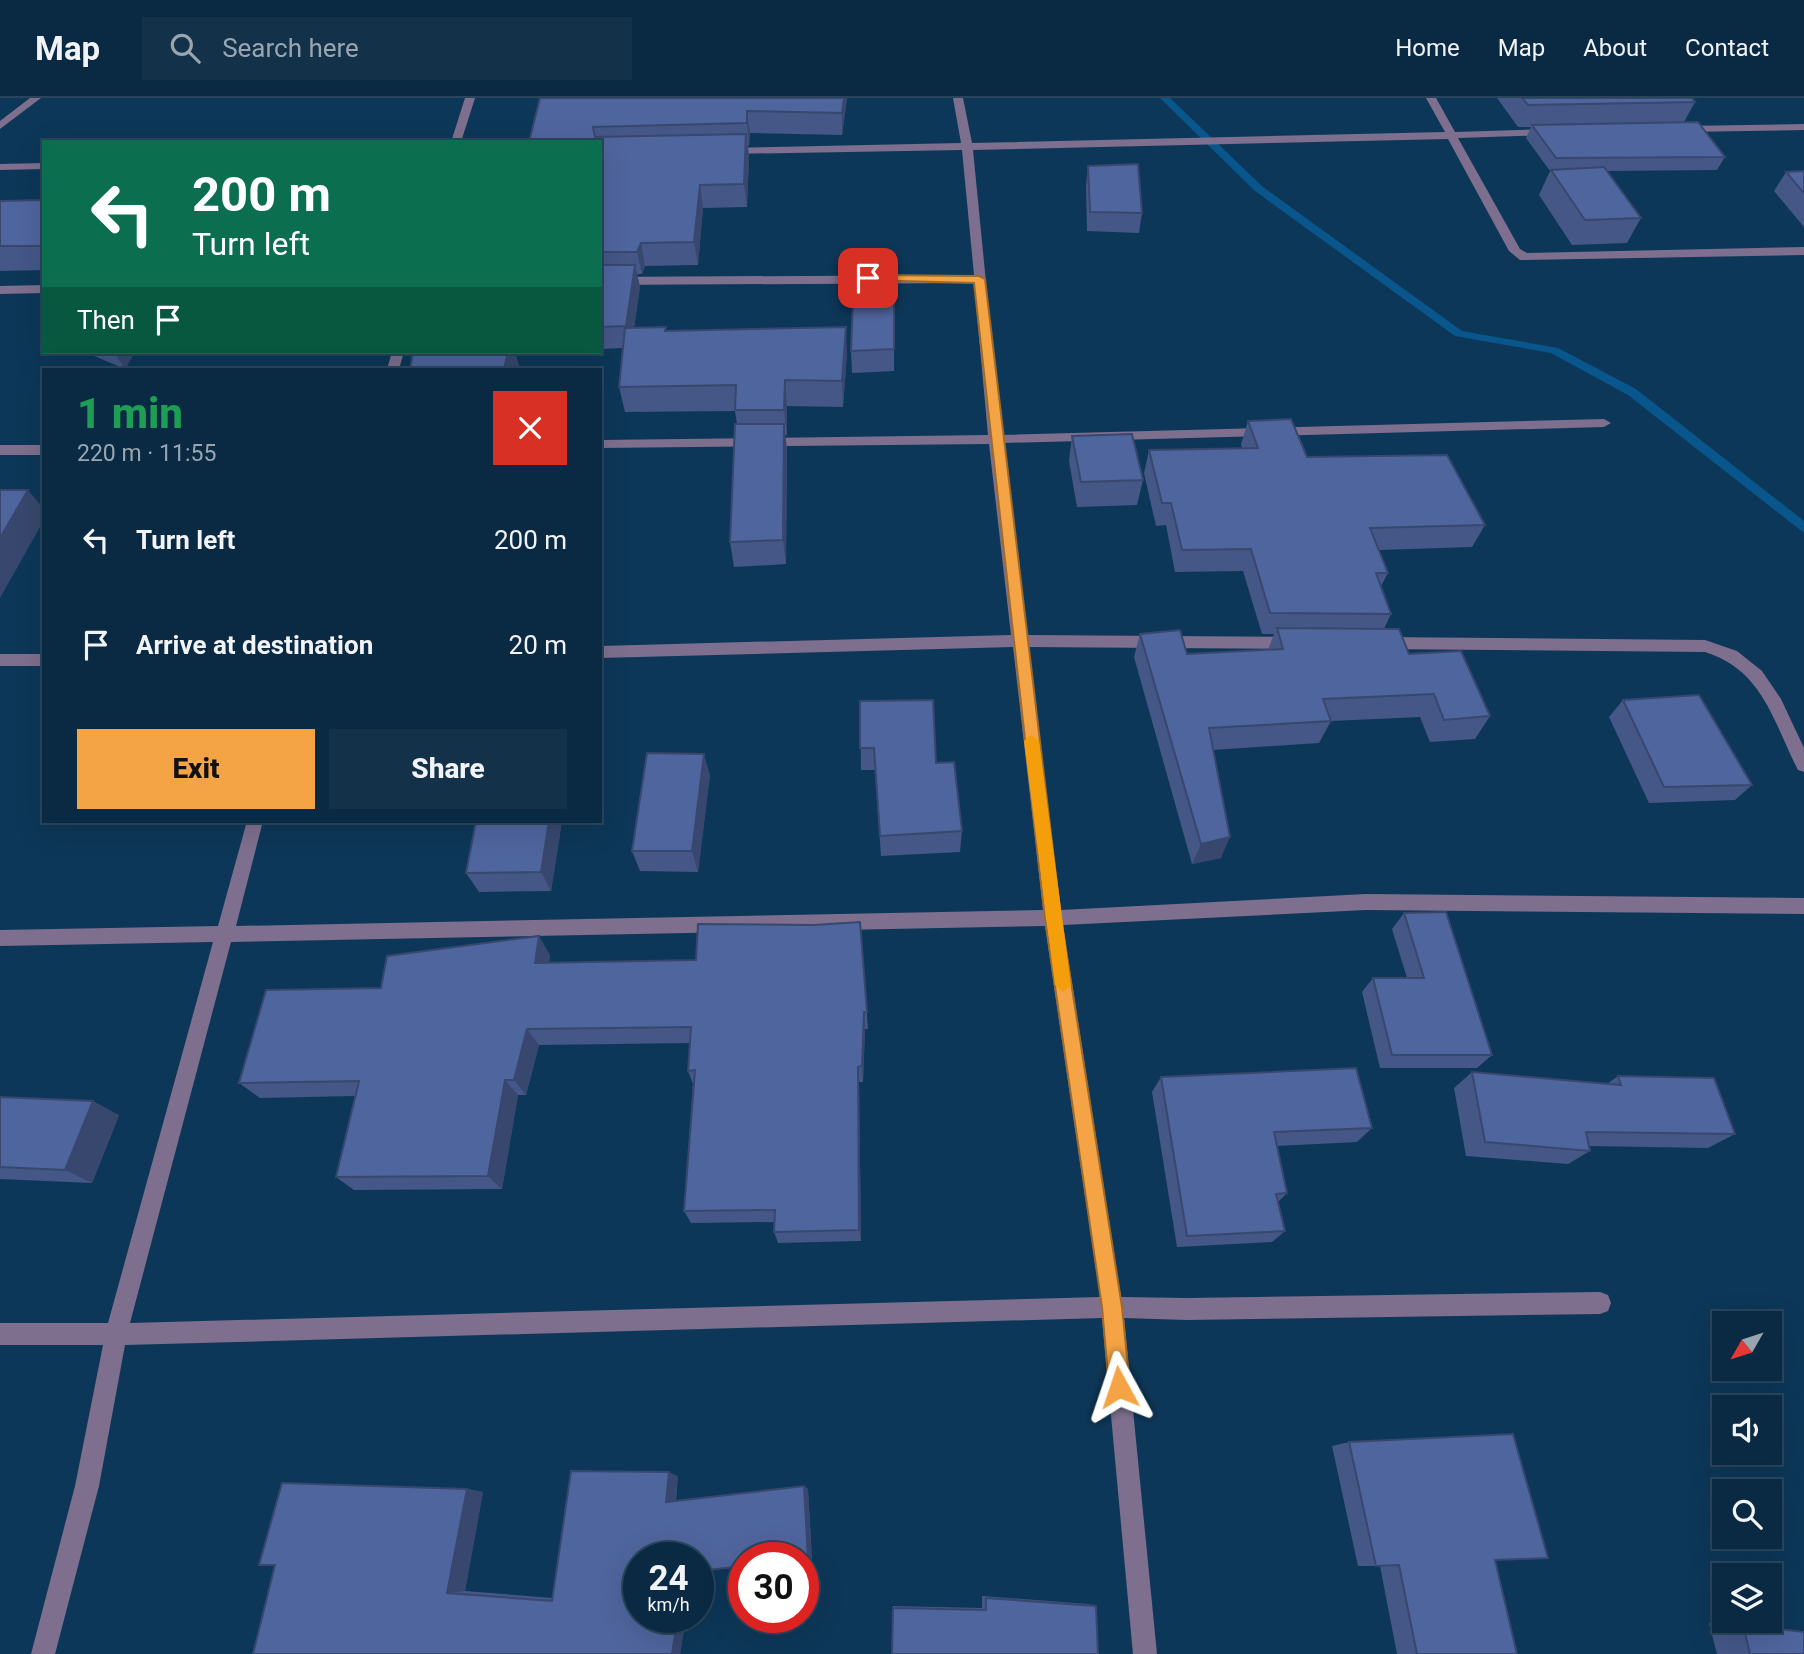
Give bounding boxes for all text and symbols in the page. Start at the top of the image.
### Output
search box [142,17,632,80]
text: Map [35,29,100,68]
icon: search [166,29,204,67]
text: Search here [222,33,359,63]
text: Home [1395,34,1460,62]
text: Map [1498,34,1545,62]
text: About [1583,34,1647,62]
text: Contact [1685,34,1769,62]
text: 200 m [192,166,331,223]
icon: left [77,168,168,259]
text: Turn left [192,225,310,263]
pin [838,248,898,308]
icon: arrive [849,259,887,297]
icon: arrive [149,301,187,339]
text: Then [77,305,135,335]
text: 1 min [77,389,183,438]
button: close [493,391,567,465]
text: 220 m · 11:55 [77,440,216,467]
icon: left [77,521,115,559]
text: Turn left [136,525,235,555]
text: 200 m [494,525,567,555]
icon: arrive [77,626,115,664]
text: Arrive at destination [136,630,373,660]
text: 20 m [509,630,567,660]
button: Exit [77,729,315,809]
button: Share [329,729,567,809]
north arrow [1712,1311,1782,1381]
map controls [1712,1311,1782,1633]
position arrow [1082,1350,1156,1424]
button: sound [1712,1395,1782,1465]
button: search [1712,1479,1782,1549]
speed limit sign: 30 [728,1542,819,1633]
text: 24 [648,1558,689,1599]
button: layers [1712,1563,1782,1633]
text: km/h [647,1594,690,1615]

